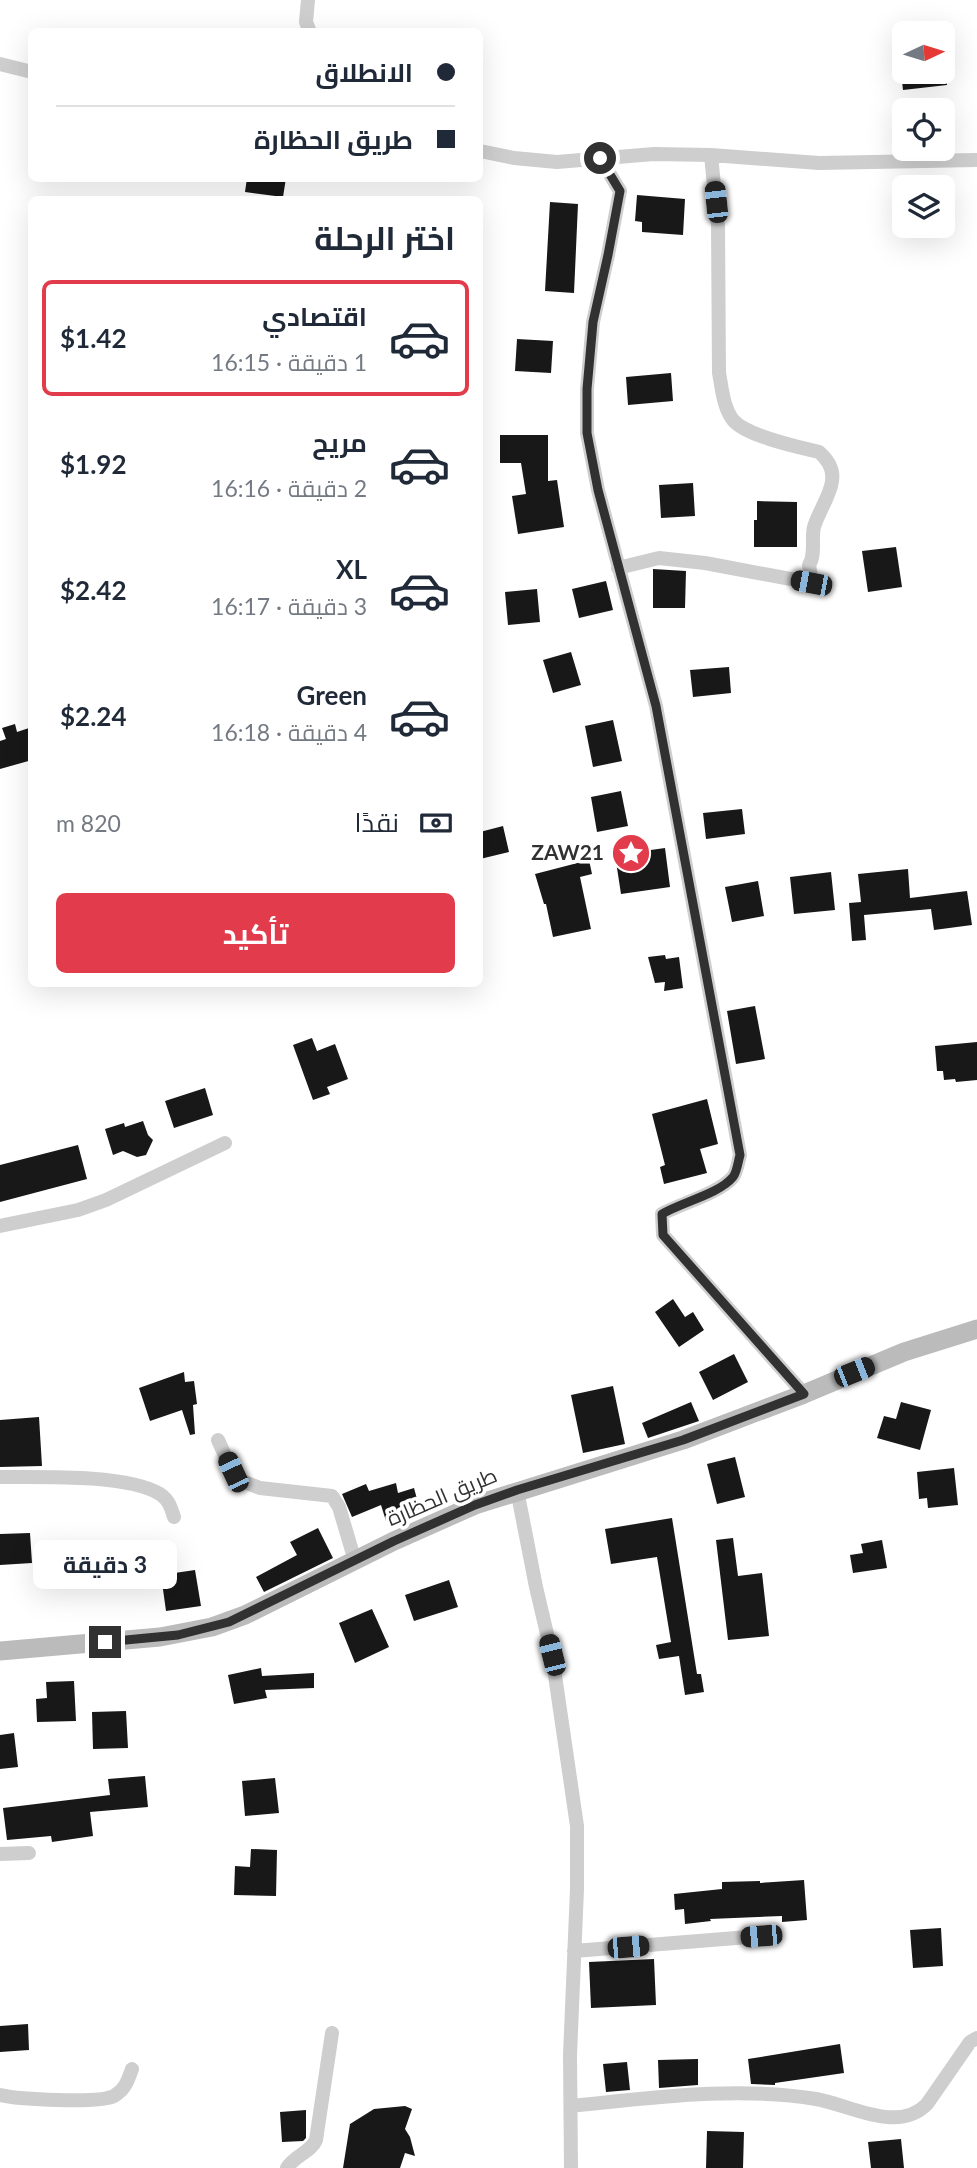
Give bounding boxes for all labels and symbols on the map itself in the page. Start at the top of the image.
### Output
north arrow [892,21,956,84]
route start [584,142,616,174]
car [704,180,729,224]
car [789,569,834,597]
place icon: ZAW21 [610,832,652,874]
place label: ZAW21 [531,839,604,864]
car [831,1354,878,1390]
car [215,1449,252,1495]
street label: طريق الحظارة [383,1461,501,1532]
callout: 3 دقيقة [33,1540,177,1590]
route end [89,1626,121,1658]
car [537,1632,568,1678]
car [740,1924,783,1948]
car [607,1935,650,1959]

